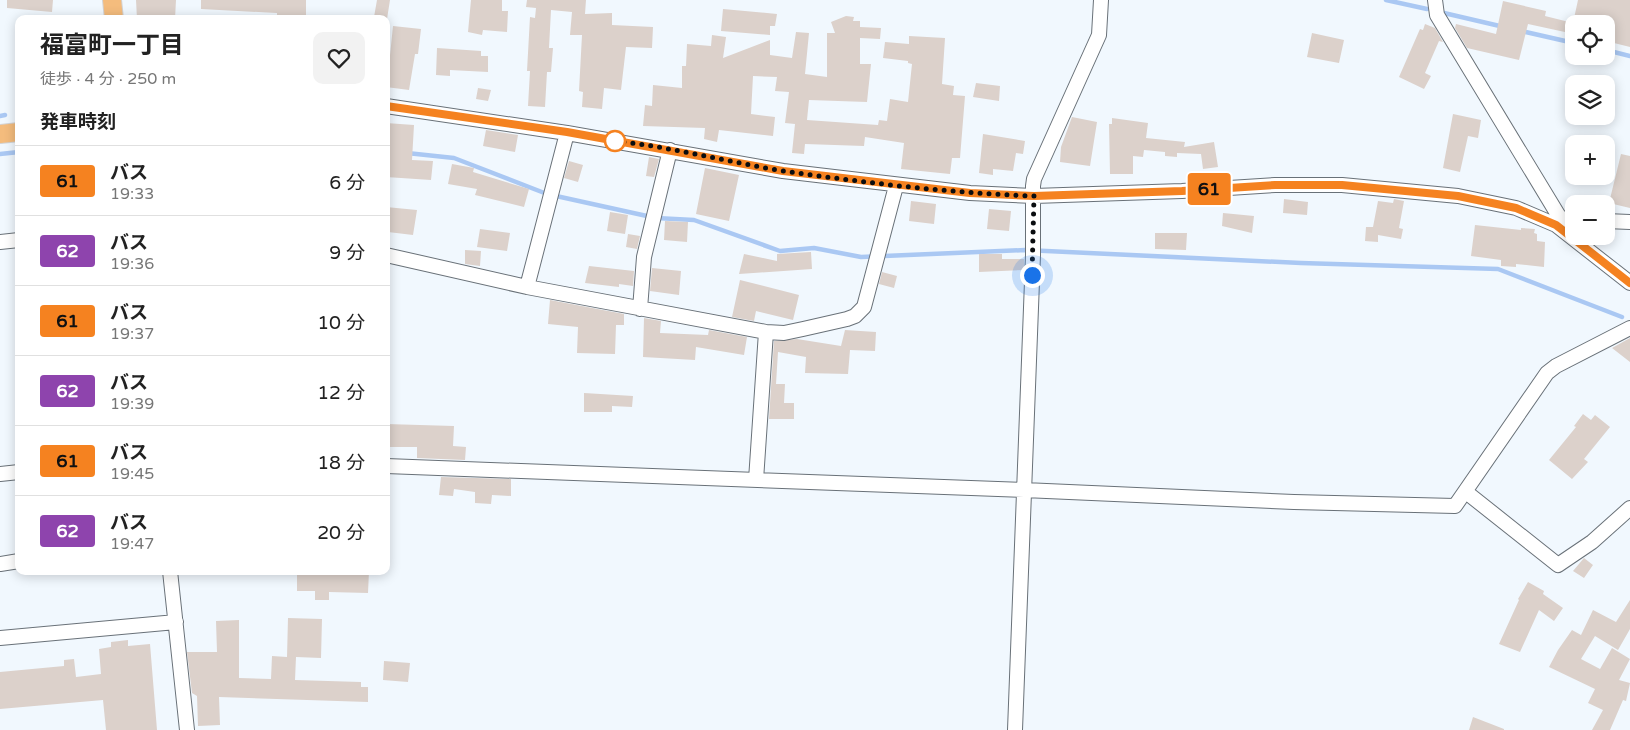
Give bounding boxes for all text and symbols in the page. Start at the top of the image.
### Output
map controls [1565,15,1615,245]
button: locate [1565,15,1615,65]
text: 福富町一丁目 [40,31,184,60]
button: heart [313,32,365,84]
text: 徒歩 · 4 分 · 250 m [40,69,176,89]
button: layers [1565,75,1615,125]
text: 発車時刻 [40,111,116,133]
unlabelled marker [604,130,626,152]
button: + [1565,135,1615,185]
text: バス [110,162,148,184]
text: 61 [56,170,79,192]
text: 6 分 [329,172,365,194]
line badge: 61 [1186,173,1232,205]
text: 61 [1198,178,1220,200]
text: 19:33 [110,184,154,204]
button: − [1565,195,1615,245]
text: バス [110,232,148,254]
text: 62 [56,240,79,262]
text: 9 分 [329,242,365,264]
text: 19:36 [110,254,154,274]
your location [1020,263,1045,288]
text: バス [110,302,148,324]
text: 61 [56,310,79,332]
text: 10 分 [317,312,365,334]
text: 19:37 [110,324,154,344]
text: バス [110,372,148,394]
text: 62 [56,380,79,402]
text: 12 分 [317,382,365,404]
text: 19:39 [110,394,154,414]
text: バス [110,442,148,464]
text: 61 [56,450,79,472]
text: 18 分 [317,452,365,474]
text: 19:45 [110,464,154,484]
text: バス [110,512,148,534]
text: 62 [56,520,79,542]
text: 20 分 [317,522,365,544]
text: 19:47 [110,534,154,554]

